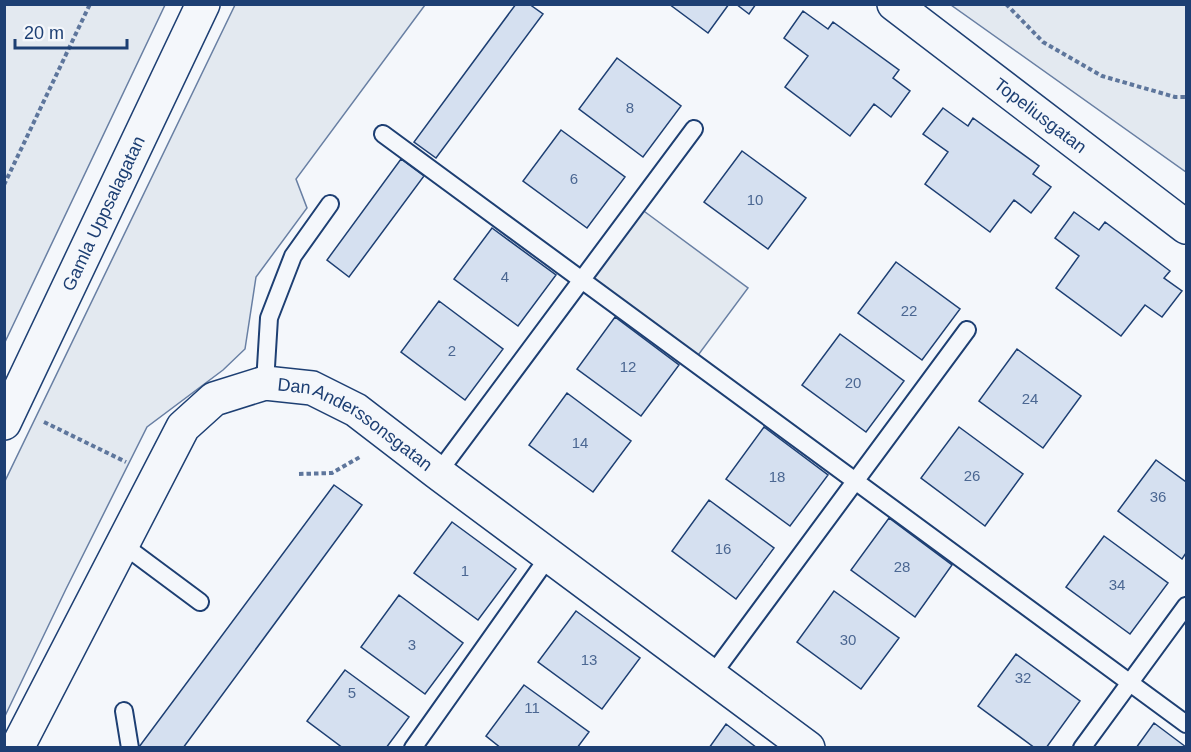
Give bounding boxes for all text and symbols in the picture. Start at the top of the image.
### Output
scale bar [15,12,128,50]
text: 20 m [24,23,64,43]
street label: Topeliusgatan [990,74,1090,157]
house number: 8 [626,99,634,116]
street label: Gamla Uppsalagatan [58,133,149,294]
house number: 6 [570,170,578,187]
house number: 10 [747,191,763,208]
house number: 4 [501,268,509,285]
house number: 22 [901,302,917,319]
house number: 2 [448,342,456,359]
house number: 12 [620,358,636,375]
street label: Dan Anderssonsgatan [277,374,436,475]
house number: 20 [845,374,861,391]
house number: 24 [1022,390,1038,407]
house number: 14 [572,434,588,451]
house number: 26 [964,467,980,484]
house number: 18 [769,468,785,485]
house number: 36 [1150,488,1166,505]
house number: 16 [715,540,731,557]
house number: 28 [894,558,910,575]
house number: 1 [461,562,469,579]
house number: 34 [1109,576,1125,593]
house number: 30 [840,631,856,648]
house number: 3 [408,636,416,653]
house number: 13 [581,651,597,668]
house number: 32 [1015,669,1031,686]
house number: 5 [348,684,356,701]
house number: 11 [524,699,540,716]

